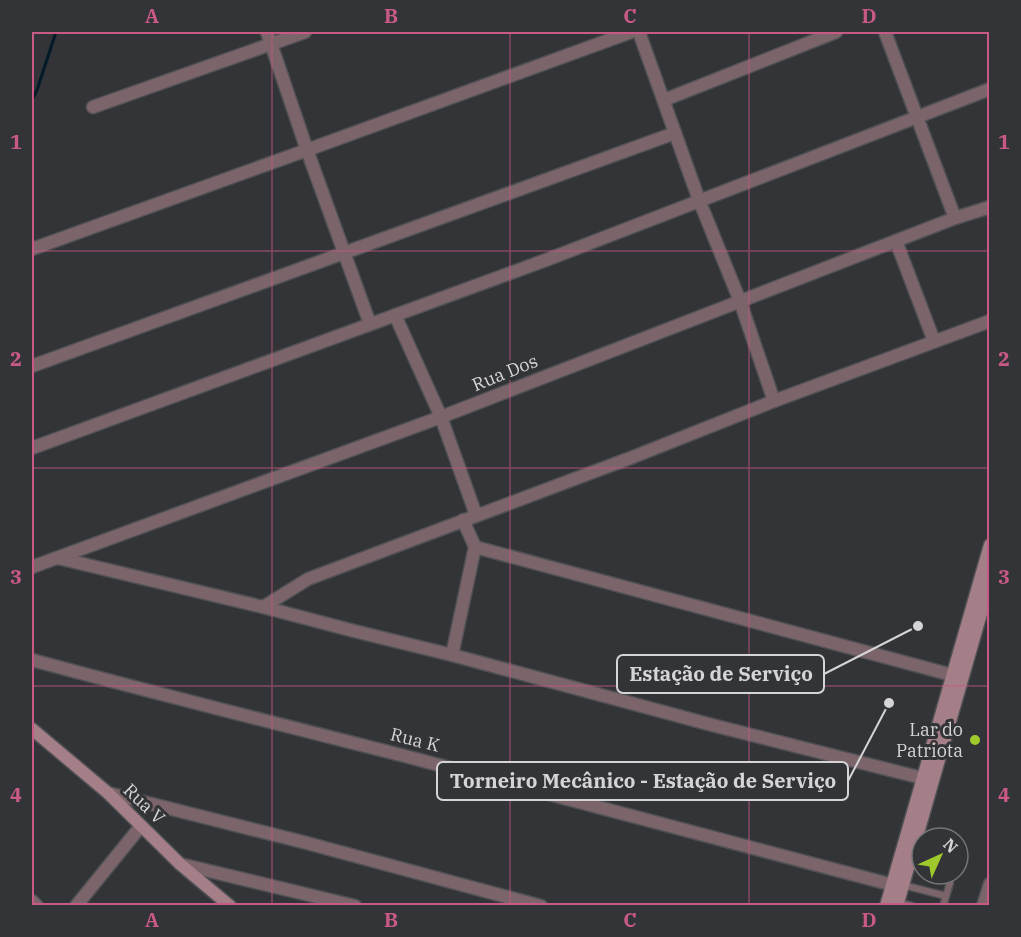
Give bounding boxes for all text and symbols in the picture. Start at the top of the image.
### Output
text: A [145,2,159,29]
text: B [384,2,398,29]
text: C [623,2,637,29]
text: D [861,2,877,29]
text: 1 [10,128,22,155]
text: 1 [998,128,1010,155]
text: 2 [10,345,22,372]
text: 2 [998,345,1010,372]
street label: Rua Dos [469,349,541,396]
text: 3 [10,563,22,590]
text: 3 [998,563,1010,590]
callout: Estação de Serviço [617,655,824,693]
text: Estação de Serviço [629,660,813,687]
place label: Lar do Patriota [896,718,963,762]
street label: Rua K [388,722,442,757]
marker: Lar do Patriota [968,733,982,747]
callout: Torneiro Mecânico - Estação de Serviço [437,762,848,800]
text: Torneiro Mecânico - Estação de Serviço [450,767,836,794]
street label: Rua V [119,778,170,829]
text: 4 [10,781,22,808]
text: 4 [998,781,1010,808]
north arrow [910,826,970,886]
text: N [939,834,962,857]
text: A [145,906,159,933]
text: B [384,906,398,933]
text: C [623,906,637,933]
text: D [861,906,877,933]

